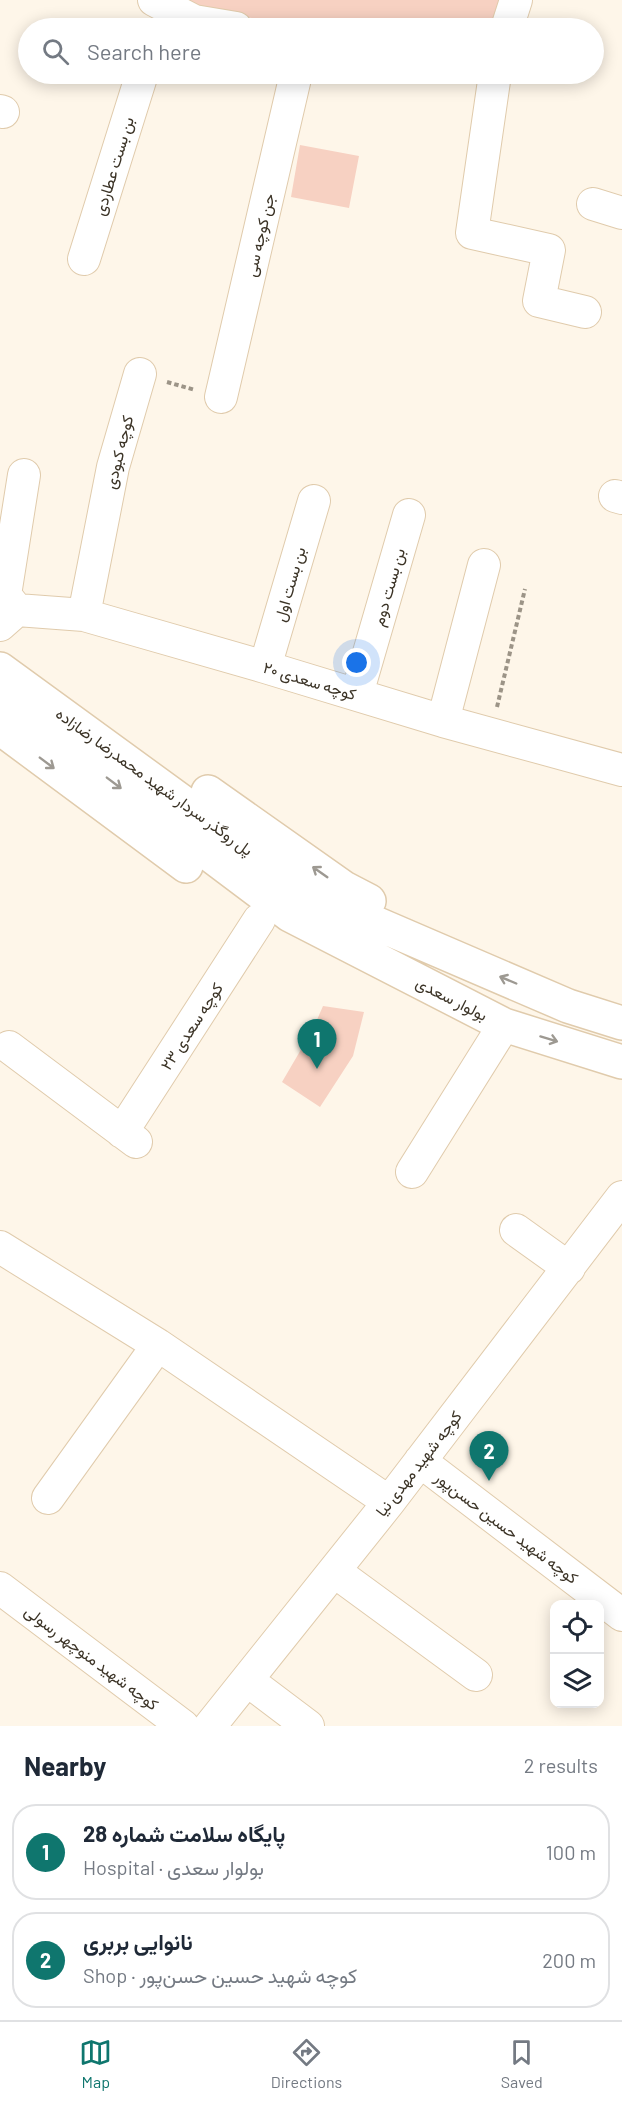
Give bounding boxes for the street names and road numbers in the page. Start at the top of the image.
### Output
street label: بن بست عطاردی [89,114,139,218]
street label: جن کوچه سی [240,191,281,279]
street label: کوچه کبودی [100,413,139,491]
street label: بن بست اول [269,544,311,624]
street label: بن بست دوم [368,546,410,629]
street label: کوچه سعدی ۲۰ [260,657,359,706]
street label: پل روگذر سردار شهید محمدرضا رضازاده [51,703,257,861]
street label: بولوار سعدی [412,972,491,1026]
street label: کوچه سعدی ۲۳ [156,979,229,1075]
street label: کوچه شهید مهدی نیا [371,1406,467,1521]
street label: کوچه شهید حسین حسن‌پور [429,1466,582,1589]
street label: کوچه شهید منوچهر رسولی [20,1600,163,1716]

